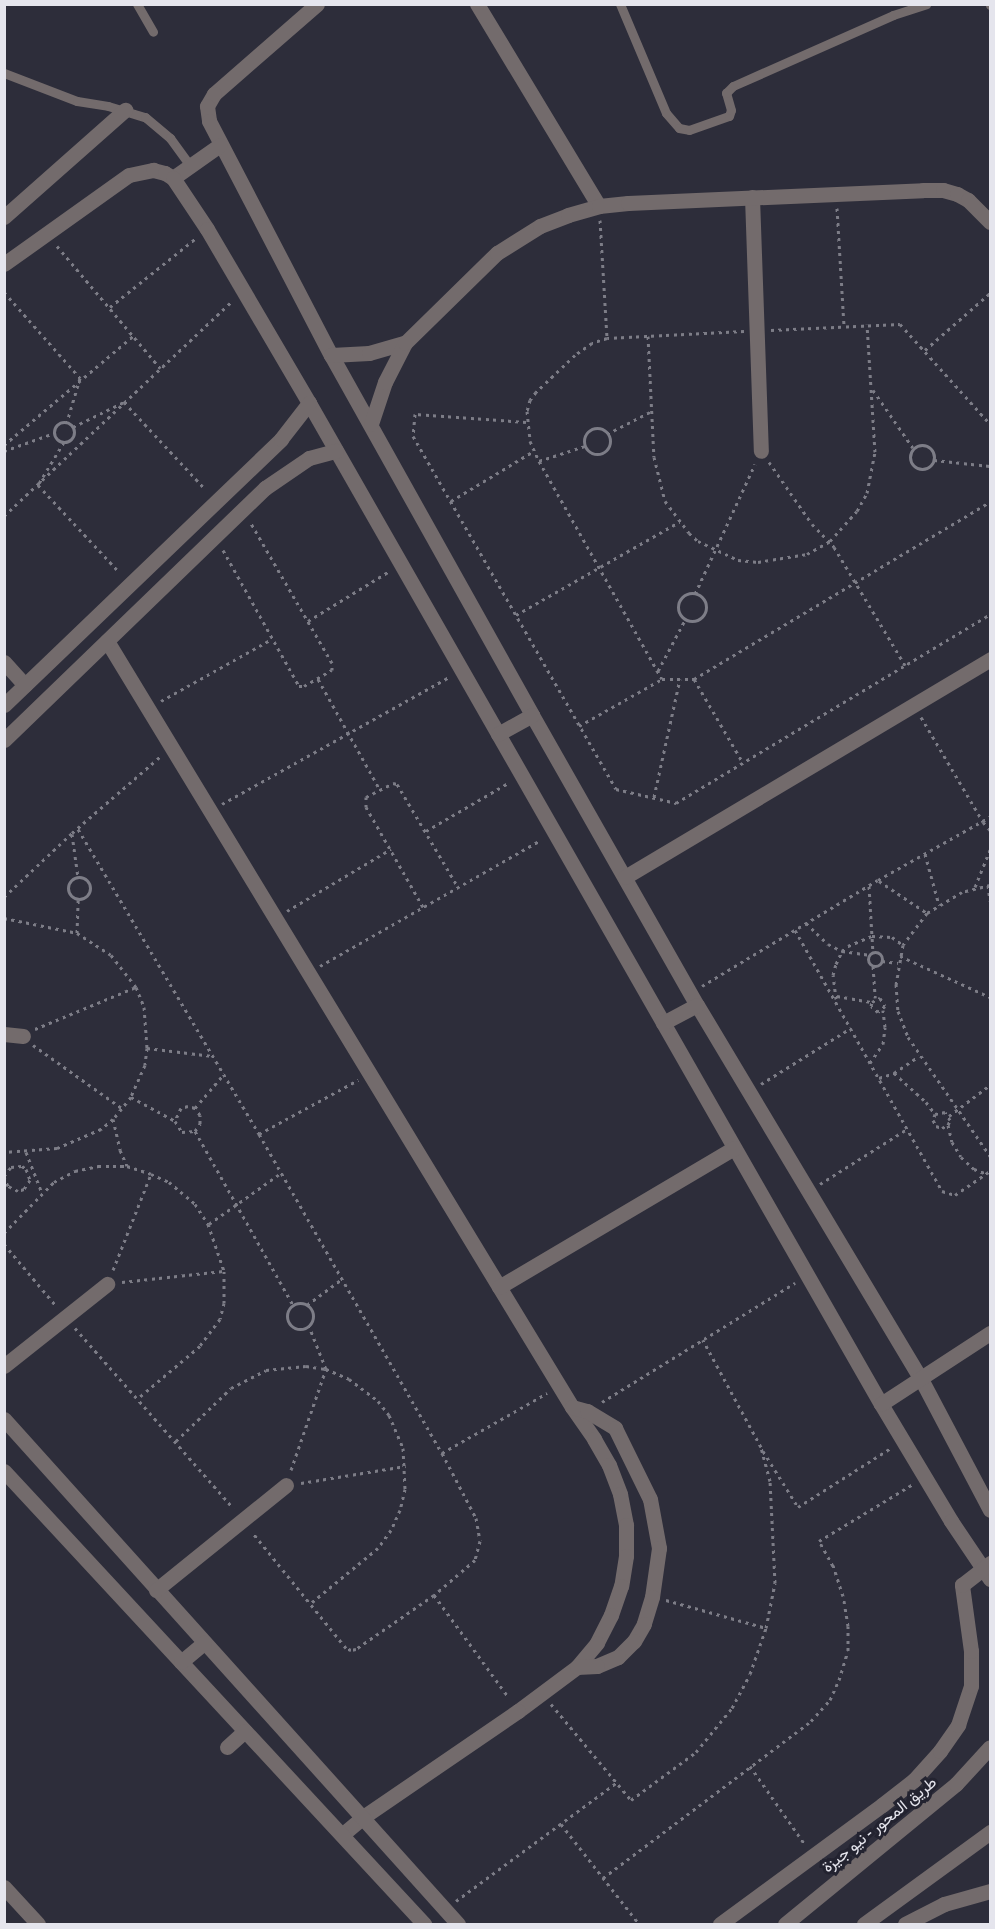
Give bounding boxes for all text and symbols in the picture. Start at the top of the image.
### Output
street label: طريق المحور - نيو جيزة [818,1772,940,1876]

